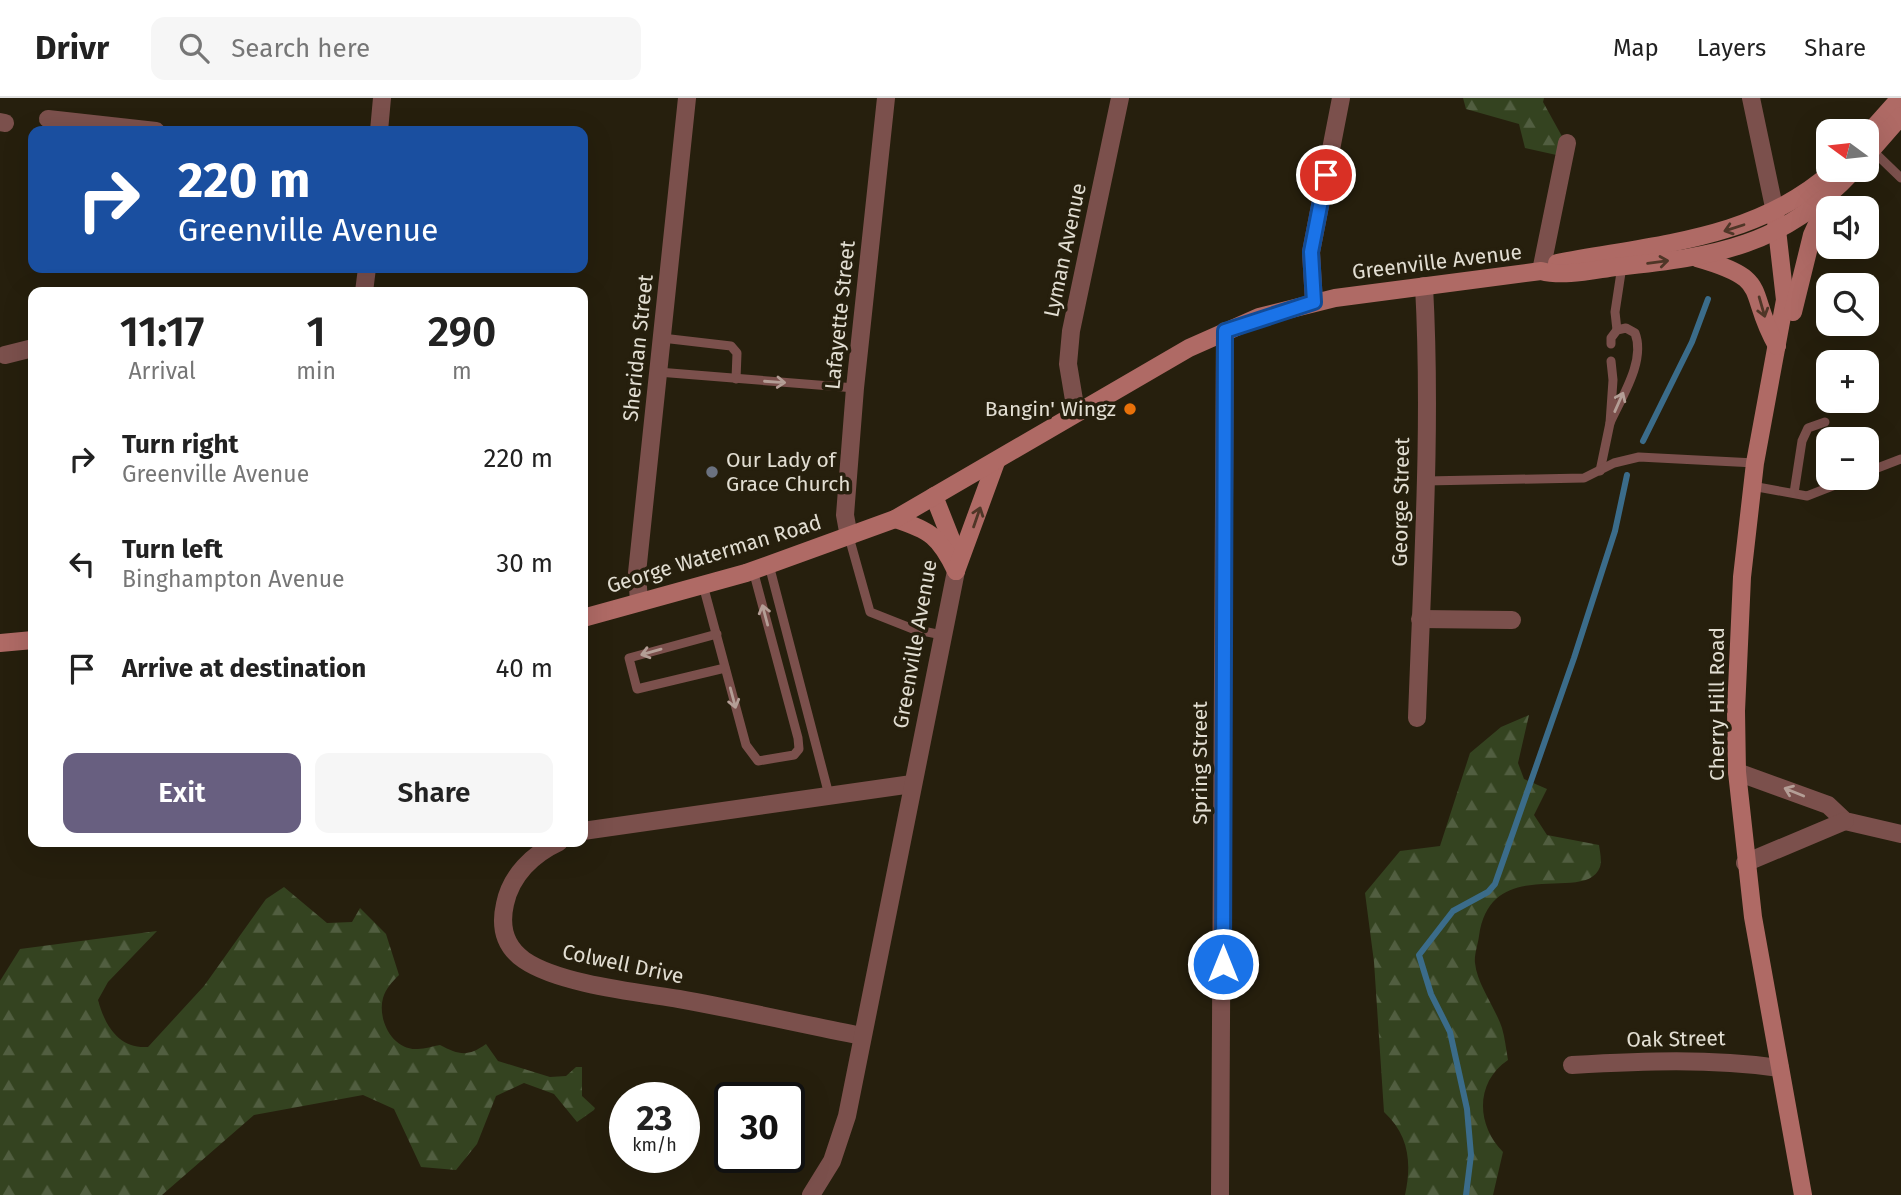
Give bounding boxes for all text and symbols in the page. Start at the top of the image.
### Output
search box [151,17,641,80]
text: Drivr [35,28,109,68]
icon: search [175,29,213,67]
text: Search here [231,33,370,64]
text: Map [1613,34,1659,62]
text: Layers [1697,34,1766,62]
text: Share [1804,34,1866,62]
north arrow [1816,119,1880,182]
map controls [1816,119,1879,490]
pin [1296,145,1356,205]
text: 220 m [178,151,310,210]
icon: right [63,154,154,245]
icon: arrive [1307,156,1345,194]
street label: Lyman Avenue [1038,181,1092,319]
button: sound [1816,196,1879,259]
text: Greenville Avenue [178,211,438,249]
one-way arrow [1723,223,1745,236]
street label: Lafayette Street [819,239,861,391]
street label: Greenville Avenue [1351,239,1523,285]
one-way arrow [1646,256,1669,269]
street label: Sheridan Street [617,273,659,423]
button: search [1816,273,1879,336]
one-way arrow [1757,296,1770,318]
text: 11:17 [120,307,205,357]
text: 1 [307,307,326,357]
text: 290 [428,307,496,357]
button: + [1816,350,1879,413]
text: Arrival [128,357,196,385]
text: min [296,357,336,385]
text: m [452,357,472,385]
one-way arrow [763,375,786,388]
one-way arrow [1613,392,1626,413]
place label: Bangin' Wingz [985,396,1116,422]
marker: Bangin' Wingz [1122,401,1138,417]
button: − [1816,427,1879,490]
text: Turn right [122,429,239,460]
street label: George Street [1387,437,1415,567]
icon: right [63,440,101,478]
text: 220 m [484,443,553,474]
place label: Our Lady of Grace Church [726,447,851,497]
text: Greenville Avenue [122,460,309,488]
marker: Our Lady of Grace Church [704,464,720,480]
one-way arrow [972,507,984,529]
street label: George Waterman Road [604,509,824,599]
text: Turn left [122,534,223,565]
icon: left [63,545,101,583]
text: 30 m [496,548,553,579]
street label: Greenville Avenue [887,558,943,730]
text: Binghampton Avenue [122,565,345,593]
one-way arrow [758,604,771,627]
street label: Cherry Hill Road [1704,627,1730,781]
one-way arrow [640,646,663,659]
icon: arrive [63,650,101,688]
text: Arrive at destination [122,653,366,684]
text: 40 m [495,653,553,684]
one-way arrow [728,687,741,709]
street label: Spring Street [1187,701,1213,825]
button: Exit [63,753,301,833]
button: Share [315,753,553,833]
one-way arrow [1783,784,1805,797]
position arrow [1186,927,1260,1001]
street label: Colwell Drive [560,938,686,990]
street label: Oak Street [1626,1025,1726,1053]
speed limit sign: 30 [714,1082,805,1173]
text: 23 [636,1097,673,1139]
text: km/h [632,1134,677,1156]

